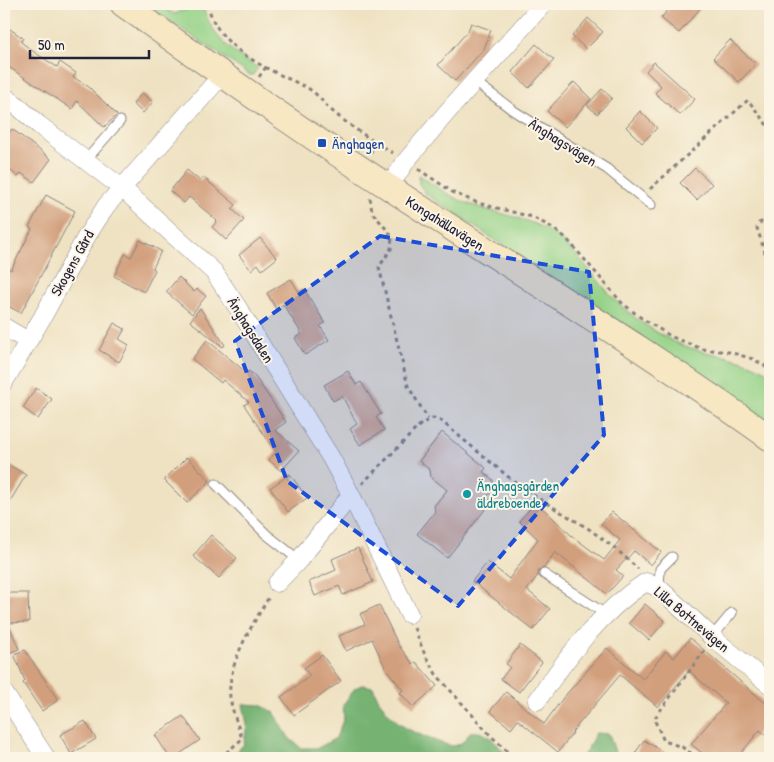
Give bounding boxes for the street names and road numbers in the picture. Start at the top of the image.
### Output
street label: Änghagsvägen [525,113,601,171]
street label: Kongahällavägen [402,190,489,256]
street label: Skogens Gård [45,226,99,300]
street label: Änghagsdalen [223,293,280,367]
street label: Lilla Bottnevägen [650,581,734,657]

